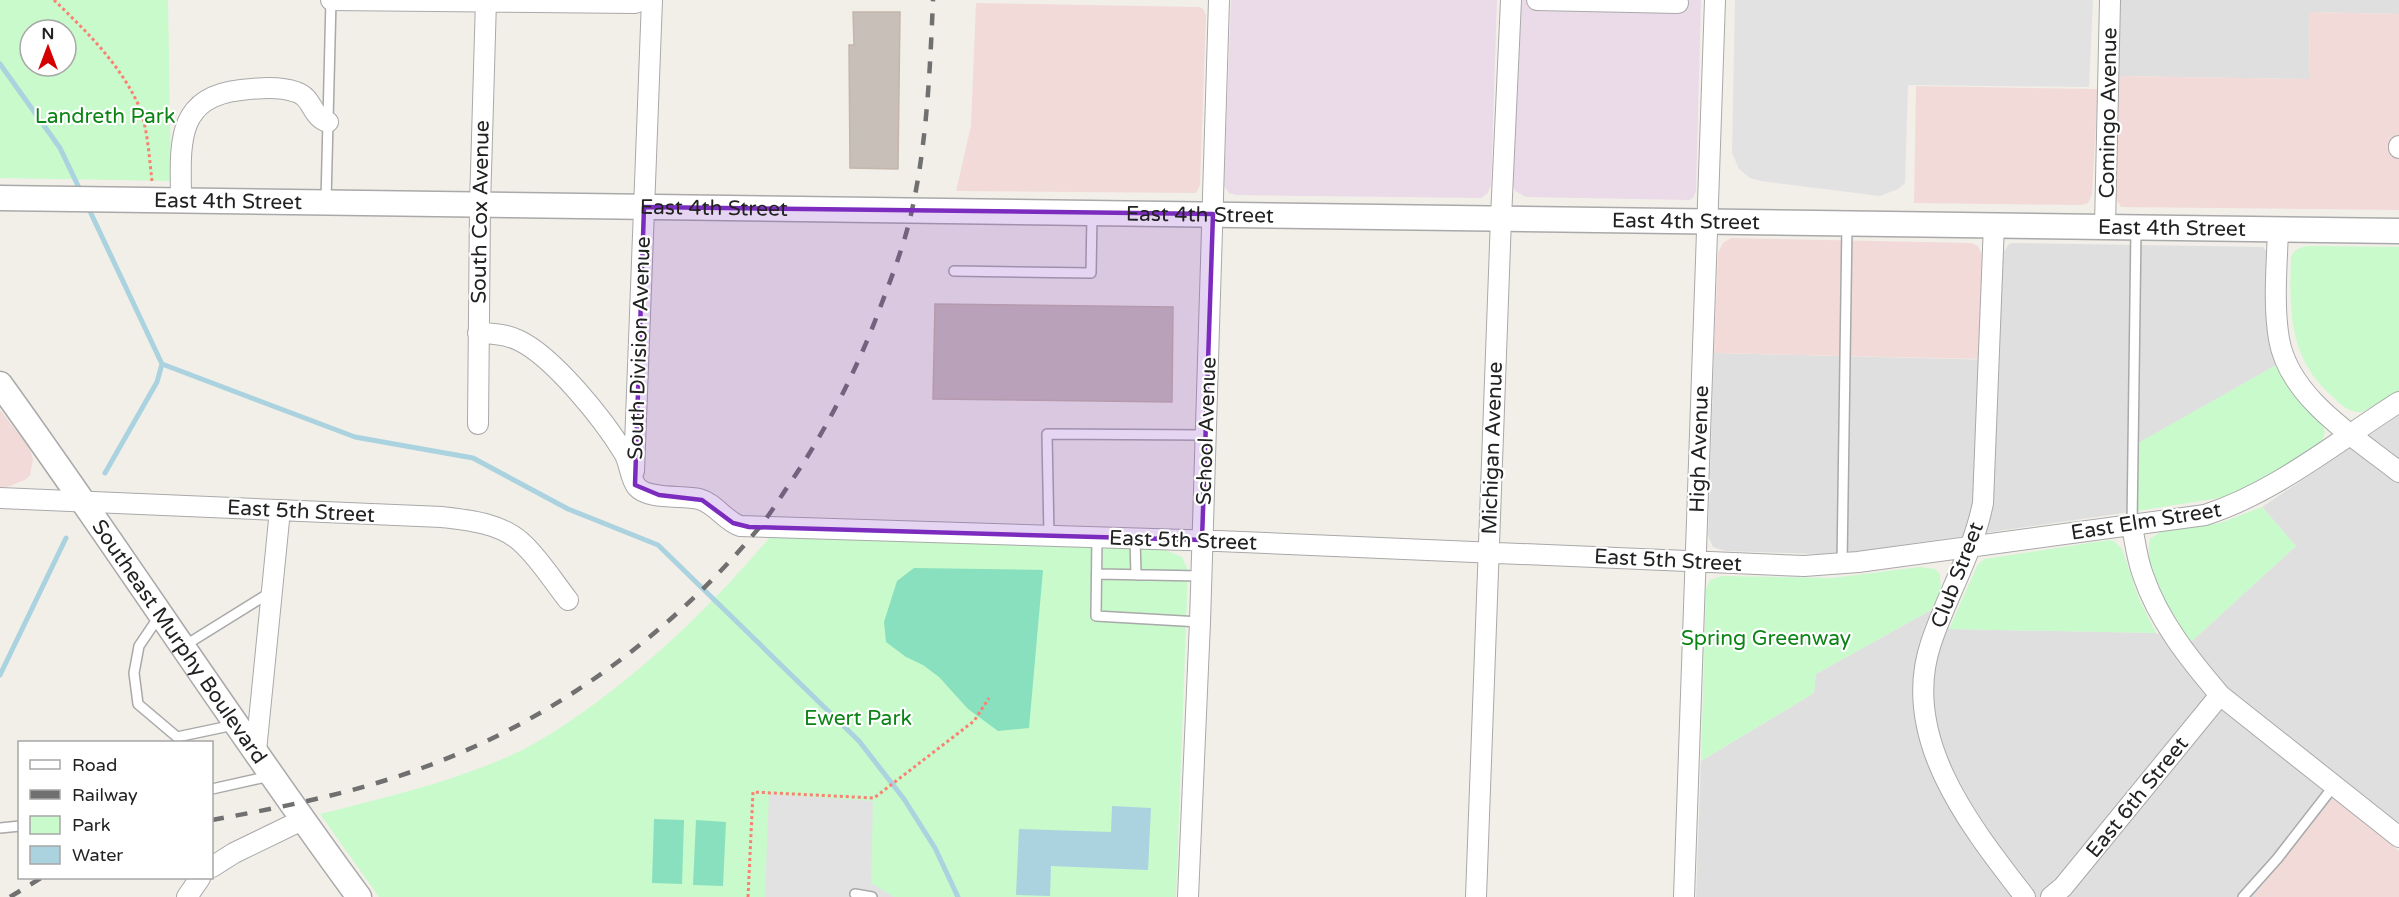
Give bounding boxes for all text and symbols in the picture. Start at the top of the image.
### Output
north arrow [18,18,78,78]
text: N [42,24,54,44]
street label: Comingo Avenue [2095,27,2122,199]
park label: Landreth Park [35,104,175,129]
street label: South Cox Avenue [466,120,495,304]
street label: East 4th Street [154,188,302,215]
street label: East 4th Street [640,195,788,222]
street label: East 4th Street [1126,201,1274,229]
street label: East 4th Street [1612,208,1760,235]
street label: East 4th Street [2098,215,2246,242]
street label: South Division Avenue [623,236,656,460]
street label: School Avenue [1191,356,1222,506]
street label: Michigan Avenue [1477,361,1508,535]
street label: High Avenue [1685,385,1714,513]
street label: East 5th Street [226,495,376,528]
street label: East Elm Street [2069,497,2223,546]
street label: Southeast Murphy Boulevard [86,515,272,769]
street label: Club Street [1926,519,1989,632]
street label: East 5th Street [1109,525,1257,556]
street label: East 5th Street [1593,544,1743,577]
park label: Spring Greenway [1681,626,1851,651]
park label: Ewert Park [804,706,912,731]
street label: East 6th Street [2081,732,2194,863]
legend [18,741,213,879]
text: Road [72,754,117,776]
text: Railway [72,784,138,806]
text: Park [72,814,111,836]
text: Water [72,844,123,866]

